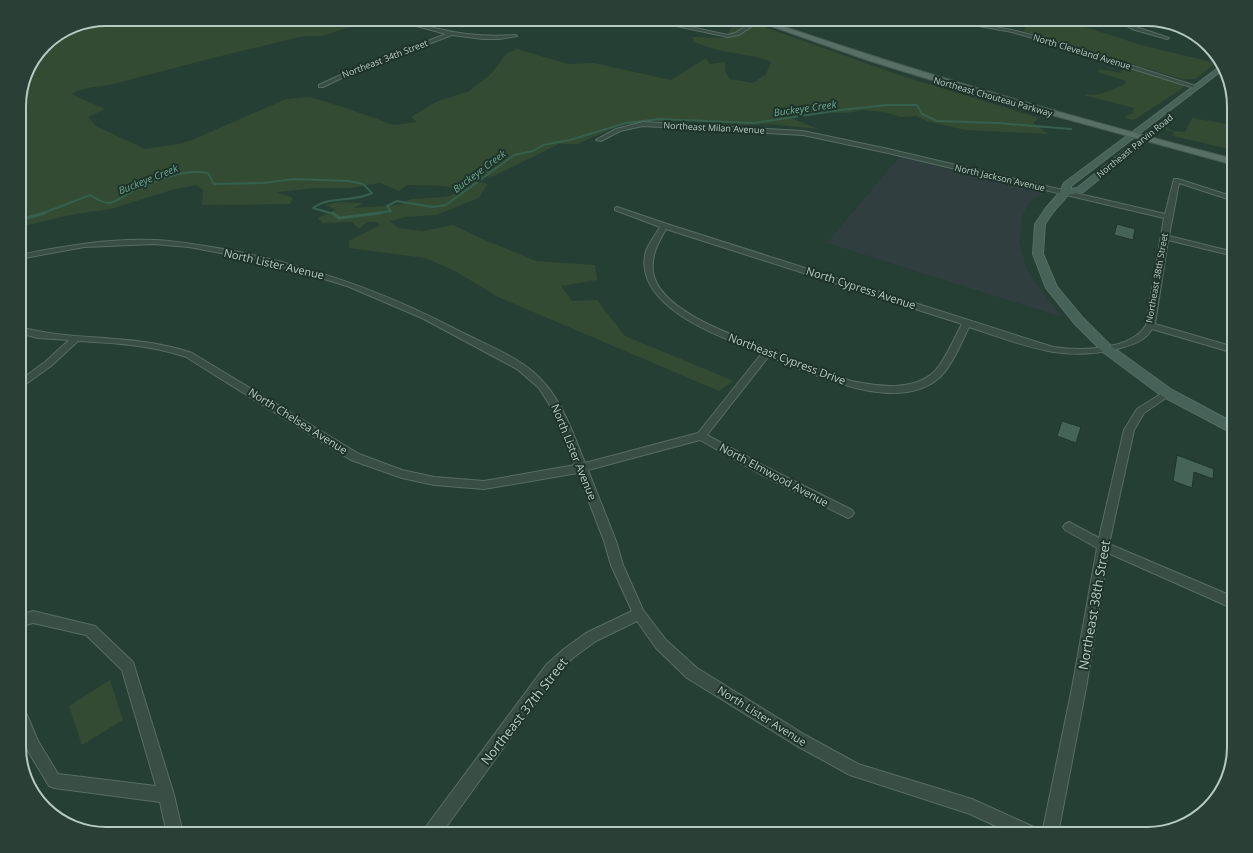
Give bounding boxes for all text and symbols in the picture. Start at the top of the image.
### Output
street label: North Cleveland Avenue [1032,30,1133,73]
street label: Northeast 34th Street [340,36,430,81]
street label: Northeast Chouteau Parkway [932,73,1055,120]
water label: Buckeye Creek [773,97,838,119]
street label: Northeast Parvin Road [1094,111,1176,180]
street label: Northeast Milan Avenue [663,118,765,137]
water label: Buckeye Creek [450,146,509,196]
water label: Buckeye Creek [116,160,181,197]
street label: North Jackson Avenue [954,161,1047,194]
street label: Northeast 38th Street [1142,232,1171,324]
street label: North Lister Avenue [223,245,326,282]
street label: North Cypress Avenue [804,263,918,312]
street label: Northeast Cypress Drive [726,329,848,388]
street label: North Chelsea Avenue [246,384,351,457]
street label: North Lister Avenue [548,402,601,502]
street label: North Elmwood Avenue [717,439,831,510]
street label: Northeast 38th Street [1074,538,1114,671]
street label: Northeast 37th Street [476,653,572,768]
street label: North Lister Avenue [715,682,810,749]

